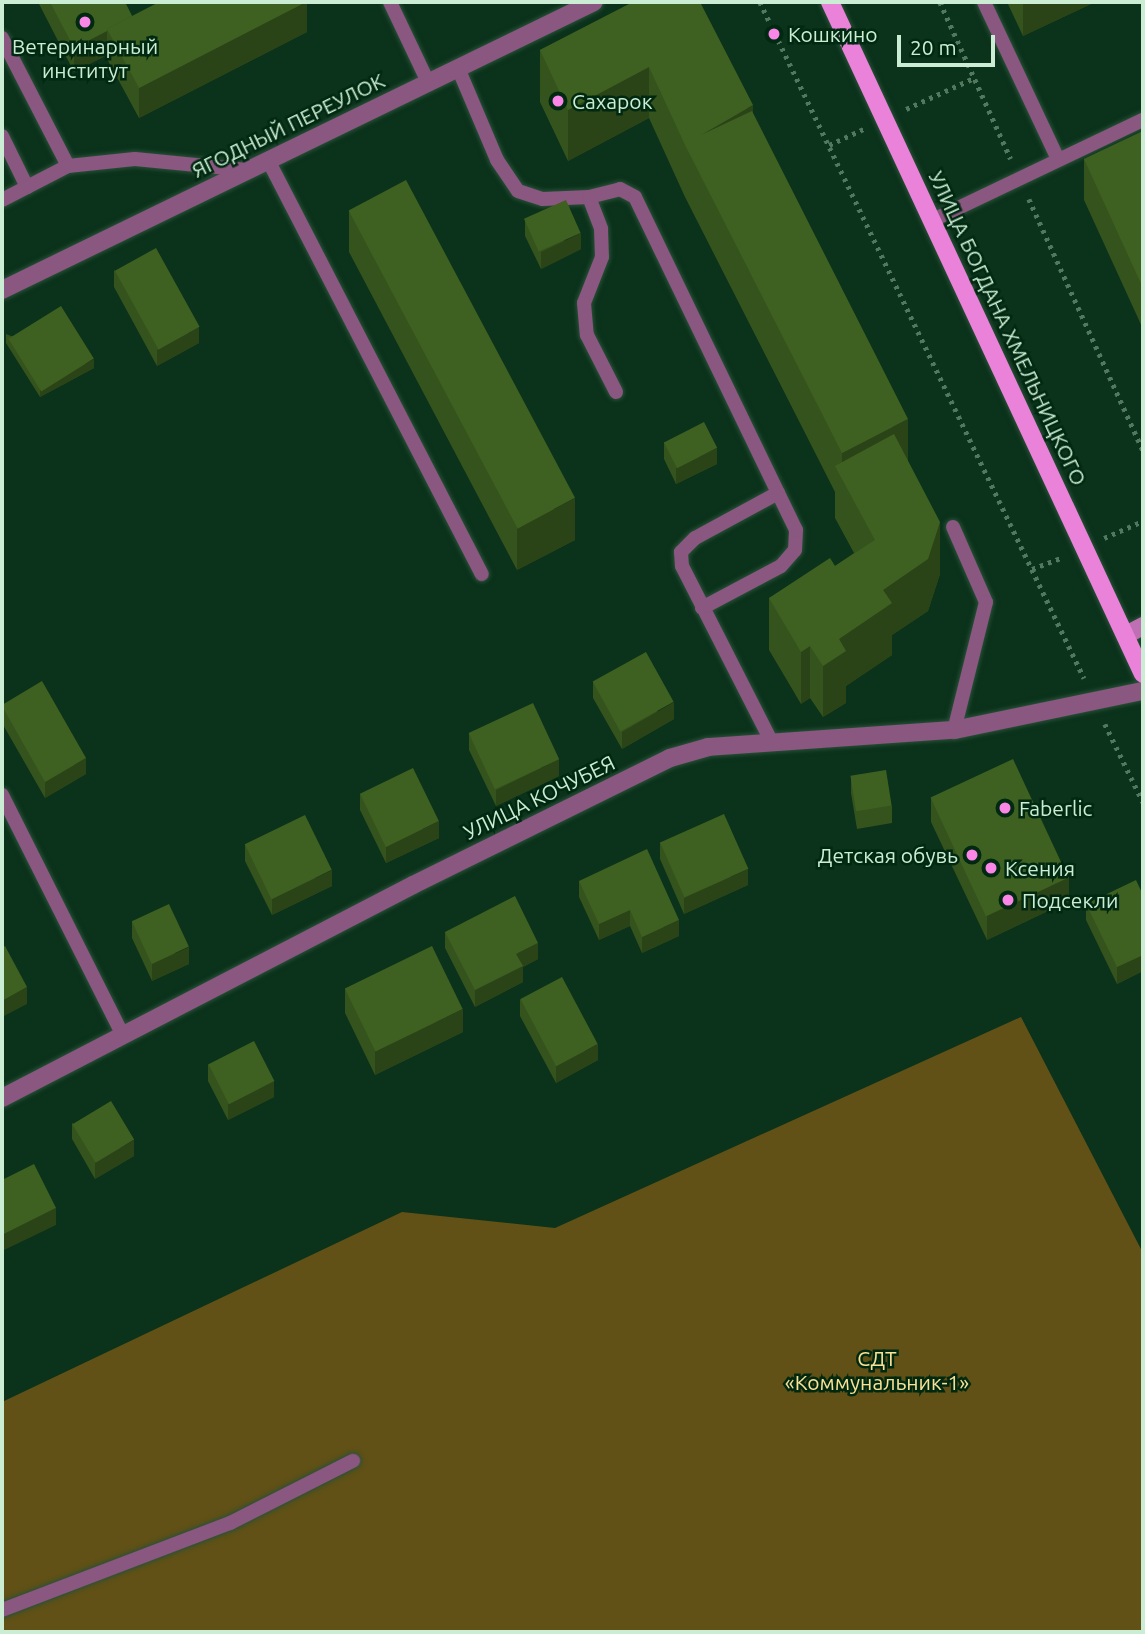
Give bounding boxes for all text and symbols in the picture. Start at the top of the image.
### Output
marker: Ветеринарный институт [77,14,93,30]
place label: Кошкино [788,21,878,47]
scale bar [900,21,998,65]
marker: Кошкино [766,26,782,42]
place label: Ветеринарный институт [12,33,158,83]
text: 20 m [910,35,957,59]
street label: ЯГОДНЫЙ ПЕРЕУЛОК [188,67,388,183]
place label: Сахарок [572,88,652,114]
marker: Сахарок [550,93,566,109]
street label: УЛИЦА БОГДАНА ХМЕЛЬНИЦКОГО [924,167,1092,489]
street label: УЛИЦА КОЧУБЕЯ [459,749,619,845]
place label: Faberlic [1019,795,1092,821]
marker: Faberlic [997,800,1013,816]
place label: Детская обувь [818,842,958,868]
marker: Детская обувь [964,847,980,863]
place label: Ксения [1005,855,1075,881]
marker: Ксения [983,860,999,876]
place label: Подсекли [1022,887,1118,913]
marker: Подсекли [1000,892,1016,908]
park label: СДТ «Коммунальник-1» [785,1345,969,1395]

